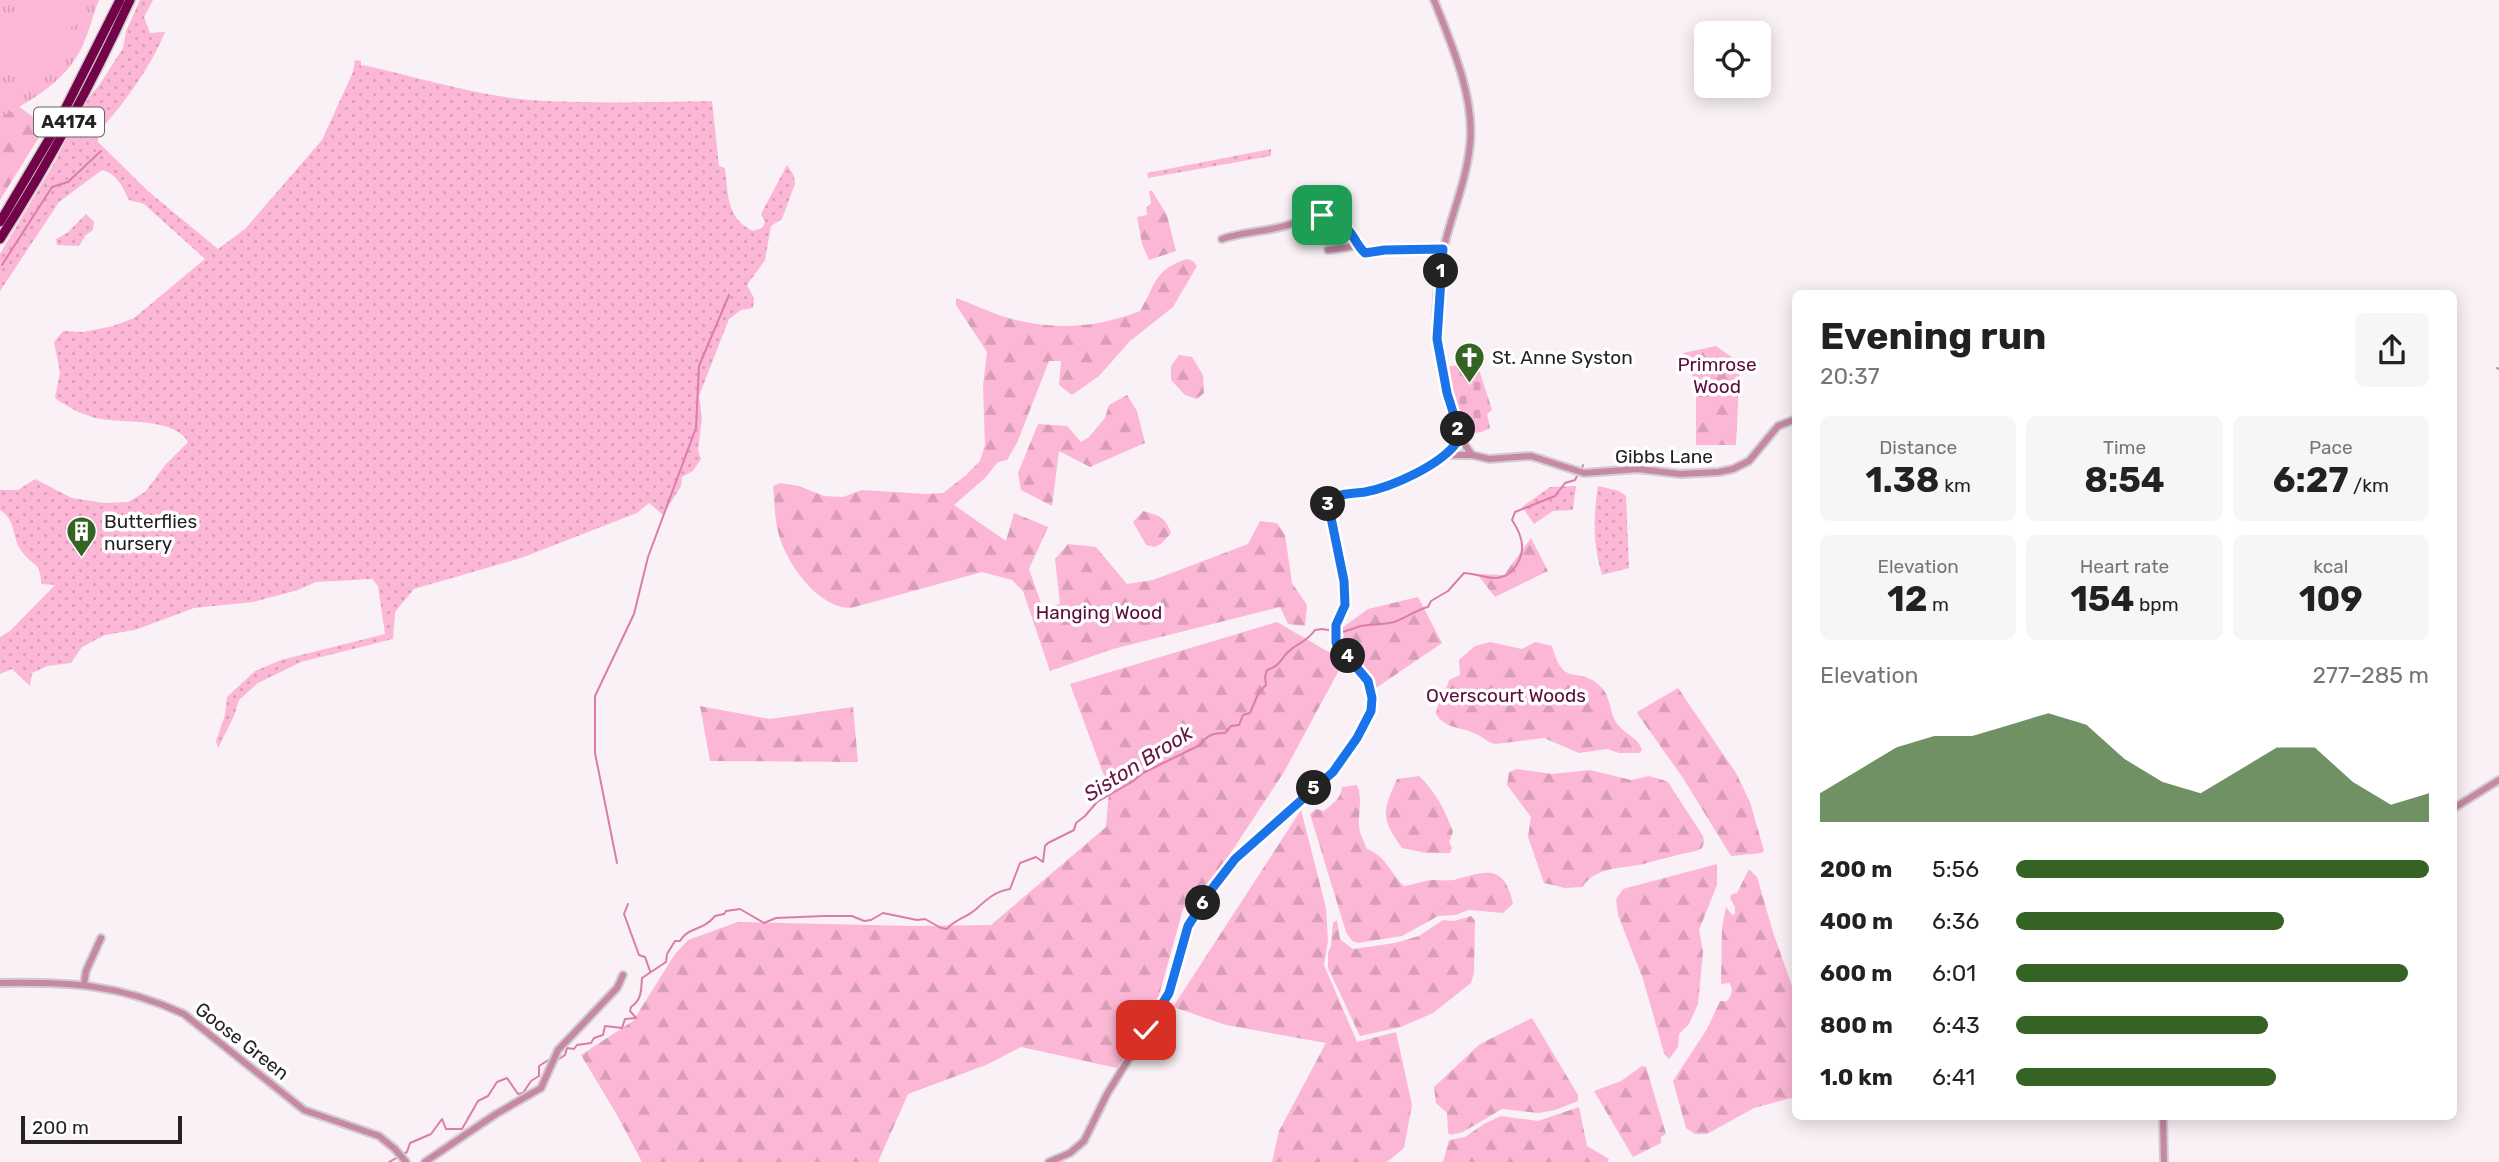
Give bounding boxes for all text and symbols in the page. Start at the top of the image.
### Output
map controls [1694,21,1771,98]
button: locate [1694,21,1771,98]
road number: A4174 [34,107,104,136]
pin [1292,185,1352,245]
icon: arrive [1303,196,1341,234]
pin: 1 [1424,254,1458,288]
text: 1 [1436,259,1445,282]
text: Evening run [1820,313,2046,359]
button: share [2355,313,2429,387]
church icon: St. Anne Syston [1452,340,1486,384]
place label: St. Anne Syston [1492,346,1633,369]
park label: Primrose Wood [1677,353,1757,398]
text: 20:37 [1820,362,1880,390]
pin: 2 [1440,412,1476,446]
text: 2 [1451,417,1464,440]
text: Distance [1879,436,1957,459]
text: Time [2103,436,2146,459]
text: Pace [2309,436,2353,459]
street label: Gibbs Lane [1615,445,1713,468]
text: 1.38 [1865,459,1940,501]
text: 8:54 [2084,459,2165,501]
text: 6:27 [2273,459,2348,501]
text: km [1940,474,1971,497]
text: /km [2348,474,2389,497]
pin: 3 [1310,486,1346,522]
text: 3 [1321,492,1334,515]
place label: Butterflies nursery [104,510,197,555]
building icon: Butterflies nursery [64,515,98,559]
text: Elevation [1877,555,1959,578]
text: Heart rate [2080,555,2169,578]
text: kcal [2313,555,2348,578]
text: 12 [1887,578,1927,620]
text: 154 [2070,578,2134,620]
text: 109 [2299,578,2363,620]
text: m [1927,593,1949,616]
text: bpm [2134,593,2179,616]
park label: Hanging Wood [1036,601,1162,624]
pin: 4 [1330,638,1366,674]
text: 4 [1341,644,1354,667]
text: Elevation [1820,661,1919,689]
text: 277–285 m [2313,661,2429,689]
park label: Overscourt Woods [1426,684,1586,707]
water label: Siston Brook [1079,719,1198,806]
pin: 5 [1296,770,1332,806]
text: 5 [1307,776,1320,799]
text: 200 m [1820,855,1892,883]
text: 5:56 [1932,855,1979,883]
pin: 6 [1186,886,1220,920]
text: 6 [1196,891,1209,914]
text: 400 m [1820,907,1893,935]
text: 6:36 [1932,907,1979,935]
text: 600 m [1820,959,1892,987]
text: 6:01 [1932,959,1976,987]
street label: Goose Green [191,997,293,1085]
pin [1116,1000,1176,1060]
icon: check [1127,1011,1165,1049]
text: 800 m [1820,1011,1893,1039]
text: 6:43 [1932,1011,1980,1039]
text: 1.0 km [1820,1063,1893,1091]
text: 6:41 [1932,1063,1975,1091]
scale bar [21,1113,182,1145]
text: 200 m [32,1116,89,1139]

